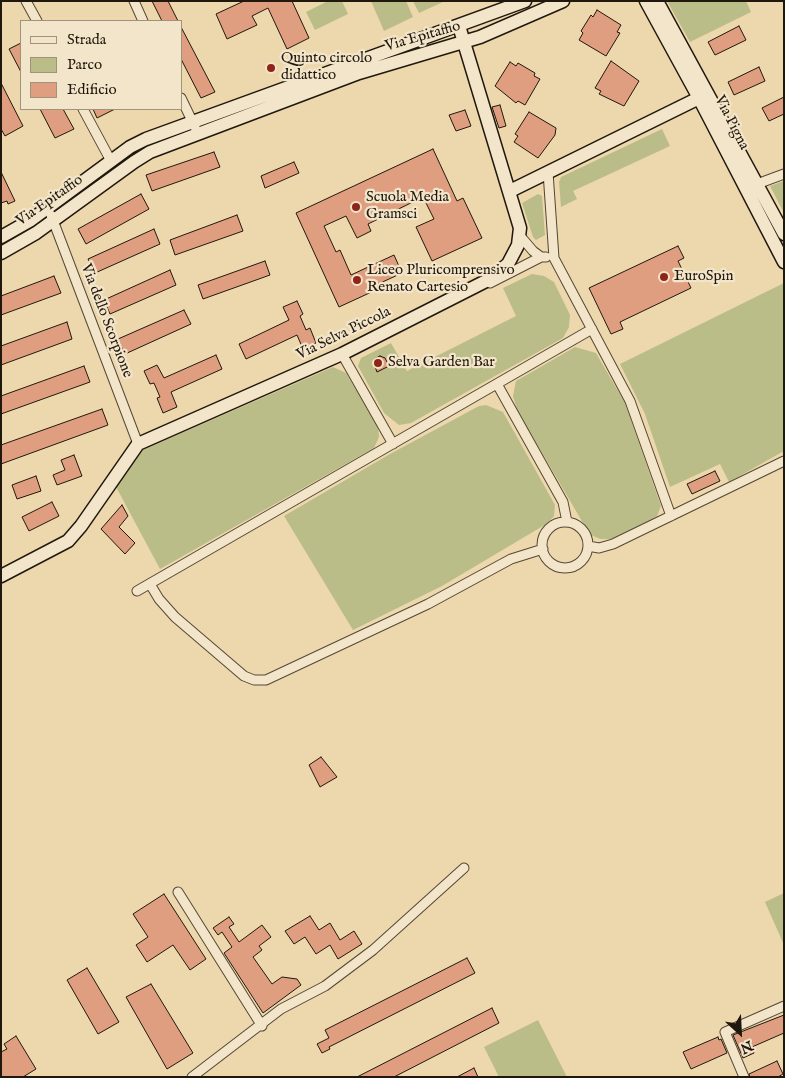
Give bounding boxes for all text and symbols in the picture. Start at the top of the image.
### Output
street label: Via Epitaffio [383,18,463,56]
legend [20,20,182,110]
text: Strada [67,30,106,49]
place label: Quinto circolo didattico [281,50,372,85]
text: Parco [67,55,102,74]
marker: Quinto circolo didattico [265,62,277,74]
text: Edificio [67,80,117,99]
street label: Via Pigna [710,93,752,153]
street label: Via Epitaffio [13,171,87,231]
place label: Scuola Media Gramsci [366,189,449,224]
marker: Scuola Media Gramsci [350,201,362,213]
street label: Via dello Scorpione [76,262,136,380]
place label: Liceo Pluricomprensivo Renato Cartesio [367,262,515,297]
place label: EuroSpin [674,268,734,286]
marker: EuroSpin [658,271,670,283]
marker: Liceo Pluricomprensivo Renato Cartesio [351,274,363,286]
street label: Via Selva Piccola [294,303,394,365]
place label: Selva Garden Bar [388,354,495,372]
marker: Selva Garden Bar [372,357,384,369]
north arrow [715,1008,765,1058]
text: N [737,1036,756,1057]

